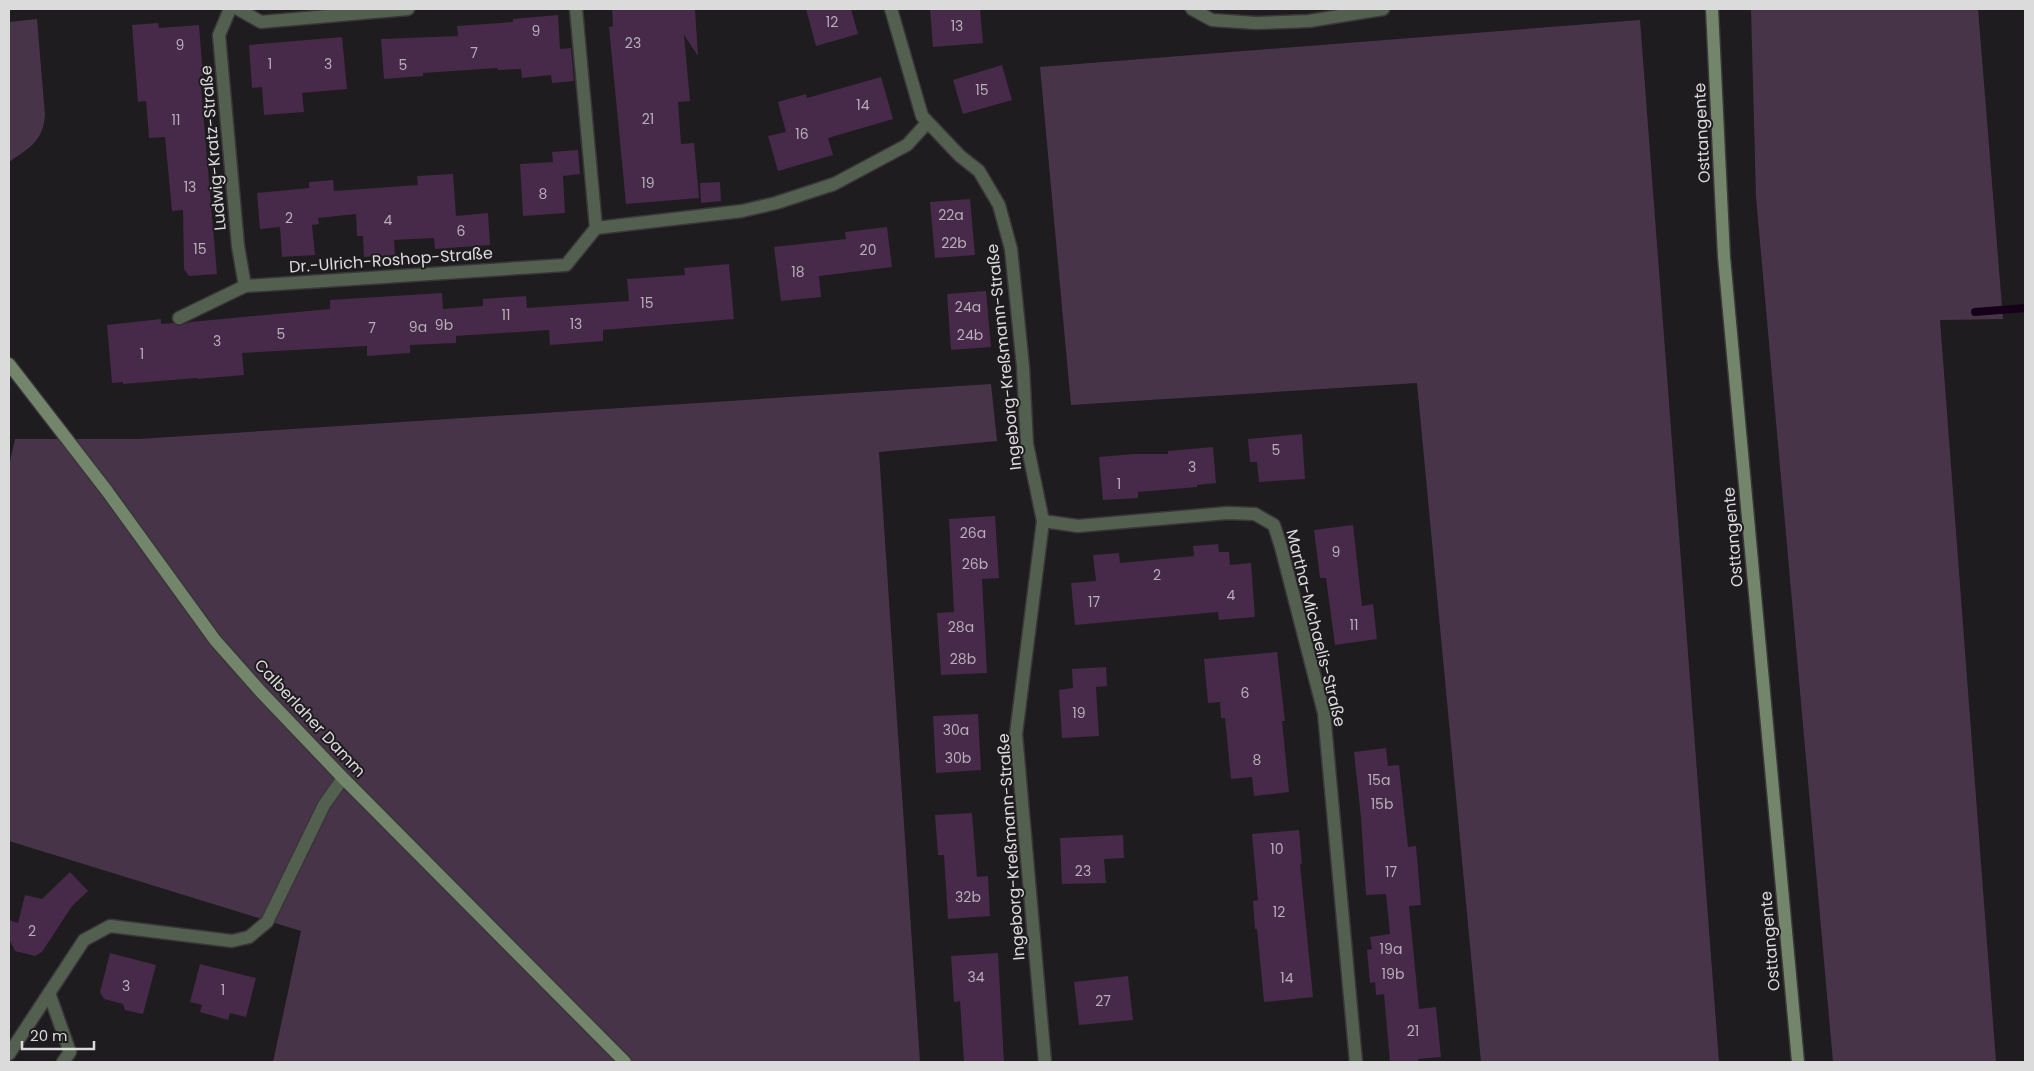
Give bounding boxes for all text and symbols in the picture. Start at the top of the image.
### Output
house number: 12 [826,12,838,32]
house number: 13 [951,16,963,36]
house number: 9 [532,21,540,41]
house number: 23 [625,33,641,53]
house number: 9 [176,35,184,55]
house number: 7 [470,43,478,63]
house number: 1 [268,54,272,74]
house number: 3 [324,54,332,74]
house number: 5 [399,55,407,75]
street label: Ludwig-Kratz-Straße [194,64,232,232]
house number: 15 [975,80,989,100]
street label: Osttangente [1688,82,1716,184]
house number: 14 [856,95,870,115]
house number: 21 [642,109,654,129]
house number: 11 [172,110,180,130]
house number: 16 [795,124,809,144]
house number: 19 [641,173,655,193]
house number: 13 [184,177,196,197]
house number: 8 [539,184,548,204]
house number: 22a [938,205,964,225]
house number: 2 [285,208,293,228]
house number: 4 [384,210,393,230]
house number: 6 [457,221,466,241]
house number: 22b [941,233,967,253]
house number: 15 [193,239,207,259]
house number: 20 [860,240,876,260]
street label: Dr.-Ulrich-Roshop-Straße [288,241,494,279]
street label: Ingeborg-Kreßmann-Straße [981,243,1027,471]
house number: 18 [791,262,805,282]
house number: 15 [640,293,654,313]
house number: 24a [955,297,981,317]
house number: 11 [502,305,510,325]
house number: 13 [570,314,582,334]
house number: 9b [435,315,453,335]
house number: 9a [409,317,427,337]
house number: 7 [368,318,376,338]
house number: 5 [277,324,285,344]
house number: 24b [957,325,983,345]
house number: 3 [213,331,221,351]
house number: 1 [140,344,144,364]
house number: 5 [1272,440,1280,460]
house number: 3 [1188,457,1196,477]
house number: 1 [1117,474,1121,494]
street label: Osttangente [1717,486,1749,588]
house number: 26a [960,523,986,543]
street label: Martha-Michaelis-Straße [1280,527,1352,729]
house number: 9 [1332,542,1340,562]
house number: 26b [962,554,988,574]
house number: 2 [1153,565,1161,585]
house number: 4 [1227,585,1236,605]
house number: 17 [1088,592,1100,612]
house number: 11 [1350,615,1358,635]
house number: 28a [948,617,974,637]
house number: 28b [950,649,976,669]
street label: Calberlaher Damm [249,654,371,782]
house number: 6 [1241,683,1250,703]
house number: 19 [1072,703,1086,723]
house number: 30a [943,720,969,740]
street label: Ingeborg-Kreßmann-Straße [992,733,1030,961]
house number: 30b [945,748,971,768]
house number: 8 [1253,750,1262,770]
house number: 15a [1368,770,1390,790]
house number: 15b [1371,794,1393,814]
house number: 10 [1270,839,1284,859]
house number: 23 [1075,861,1091,881]
house number: 17 [1385,862,1397,882]
house number: 32b [955,887,981,907]
street label: Osttangente [1754,890,1786,992]
house number: 12 [1273,902,1285,922]
house number: 2 [28,921,36,941]
house number: 19a [1380,939,1402,959]
house number: 19b [1382,964,1404,984]
house number: 34 [967,967,985,987]
house number: 14 [1280,968,1294,988]
house number: 3 [122,976,130,996]
house number: 1 [221,980,225,1000]
house number: 27 [1095,991,1111,1011]
scale bar [22,1018,95,1050]
house number: 21 [1407,1021,1419,1041]
text: 20 m [30,1025,68,1046]

